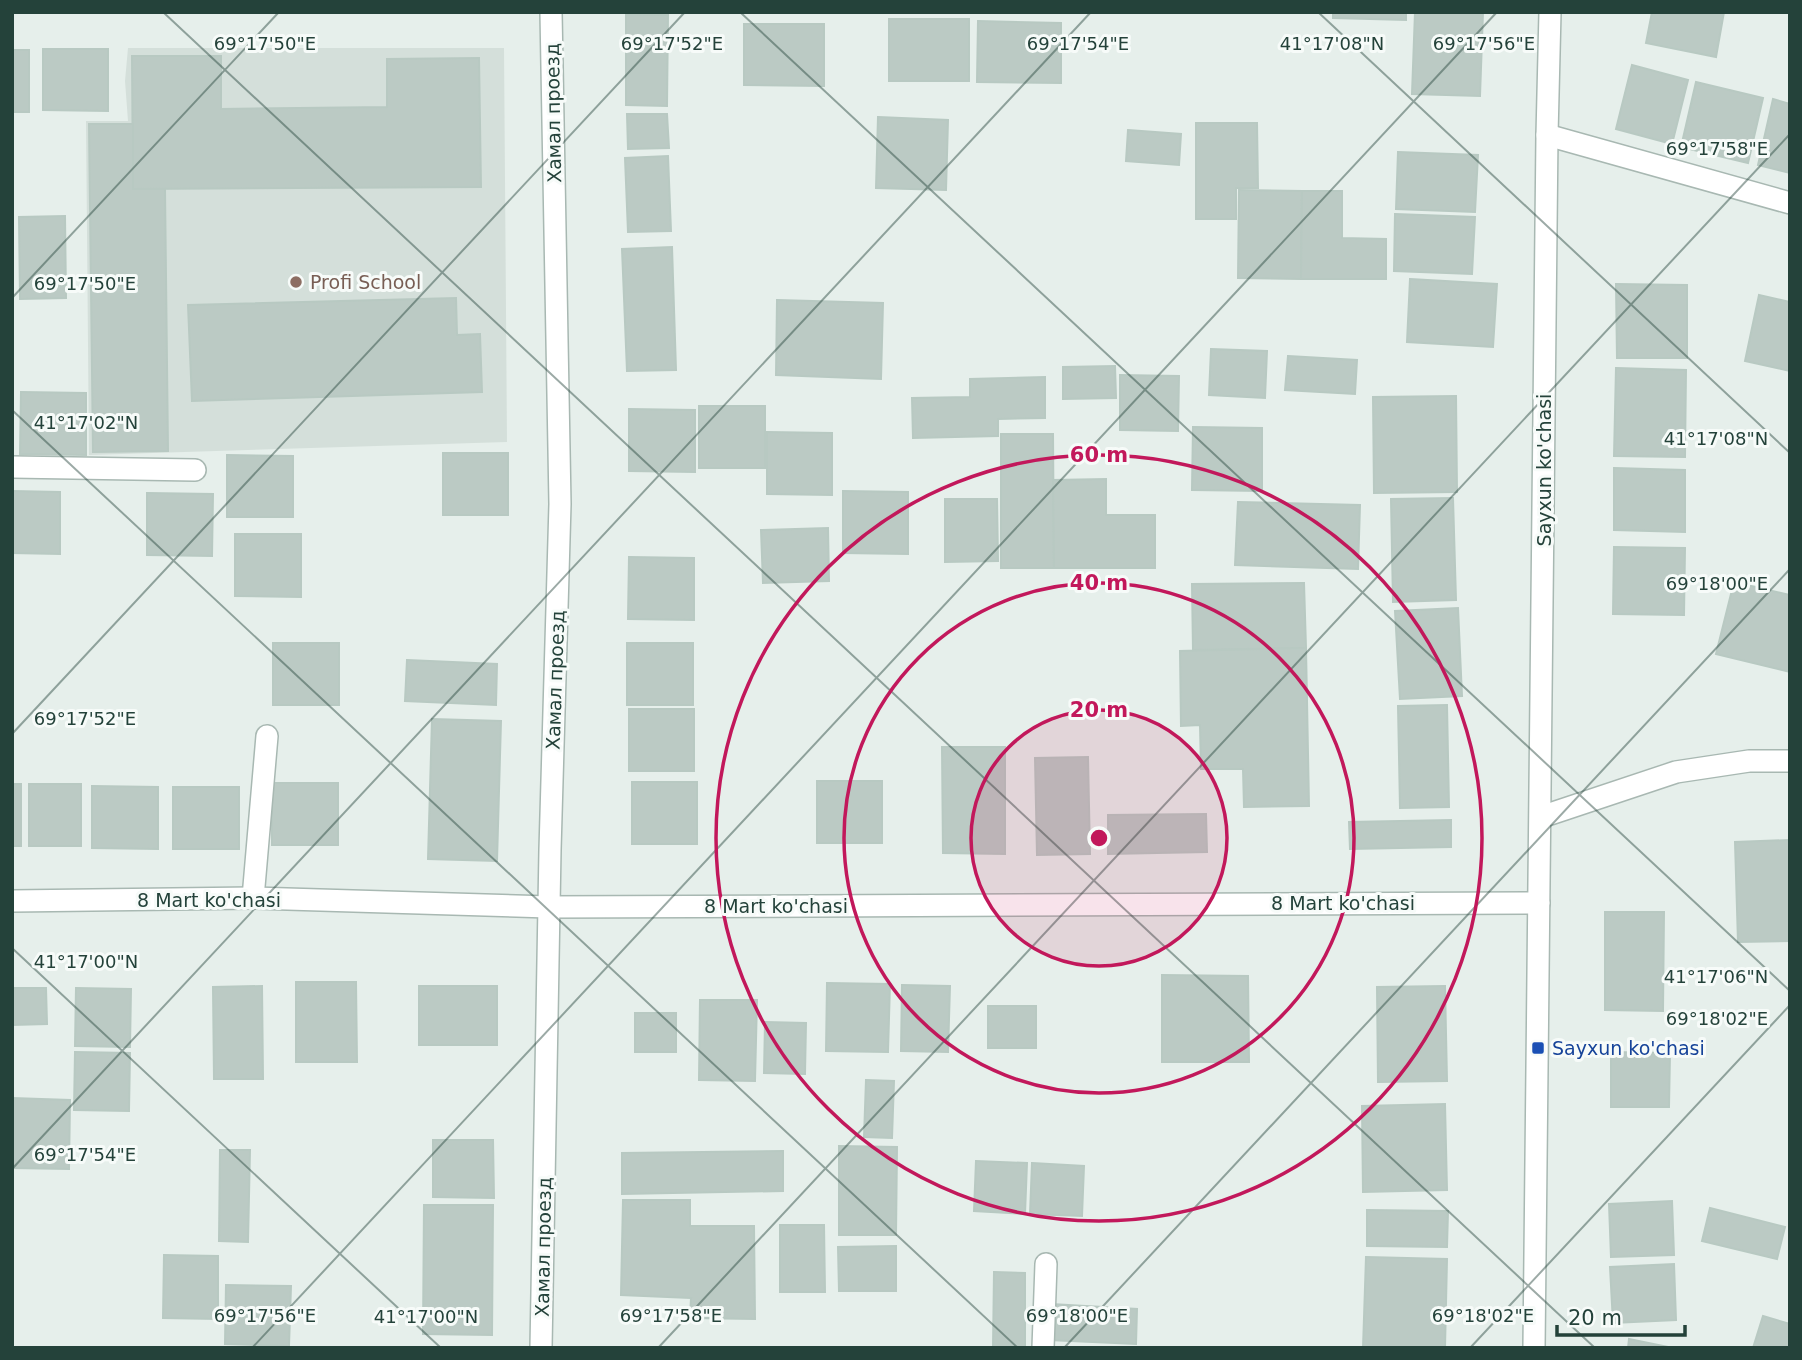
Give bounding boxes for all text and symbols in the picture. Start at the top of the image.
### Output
text: 69°17'50"E [214,33,316,54]
text: 69°17'52"E [621,33,723,54]
text: 69°17'54"E [1027,33,1129,54]
text: 41°17'08"N [1280,33,1384,54]
text: 69°17'56"E [1433,33,1535,54]
street label: Хамал проезд [541,43,565,183]
text: 69°17'58"E [1666,138,1768,159]
place label: Profi School [310,271,421,293]
text: 69°17'50"E [34,273,136,294]
marker: Profi School [288,274,304,290]
street label: Sayxun ko'chasi [1533,394,1555,546]
text: 41°17'02"N [34,412,138,433]
text: 41°17'08"N [1664,428,1768,449]
text: 60 m [1070,443,1128,467]
text: 40 m [1070,571,1128,595]
text: 69°18'00"E [1666,573,1768,594]
street label: Хамал проезд [542,610,568,750]
text: 20 m [1070,698,1128,722]
text: 69°17'52"E [34,708,136,729]
centre of rings [1087,826,1111,850]
street label: 8 Mart ko'chasi [137,889,281,911]
street label: 8 Mart ko'chasi [1271,892,1415,914]
street label: 8 Mart ko'chasi [704,895,848,917]
text: 41°17'00"N [34,951,138,972]
text: 41°17'06"N [1664,966,1768,987]
text: 69°18'02"E [1666,1008,1768,1029]
place label: Sayxun ko'chasi [1552,1037,1705,1059]
marker: Sayxun ko'chasi [1530,1040,1546,1056]
text: 69°17'54"E [34,1144,136,1165]
street label: Хамал проезд [531,1177,555,1317]
scale bar [1557,1294,1685,1338]
text: 69°17'56"E [214,1305,316,1326]
text: 69°17'58"E [620,1305,722,1326]
text: 69°18'00"E [1026,1305,1128,1326]
text: 69°18'02"E [1432,1305,1534,1326]
text: 41°17'00"N [374,1306,478,1327]
text: 20 m [1568,1306,1622,1330]

